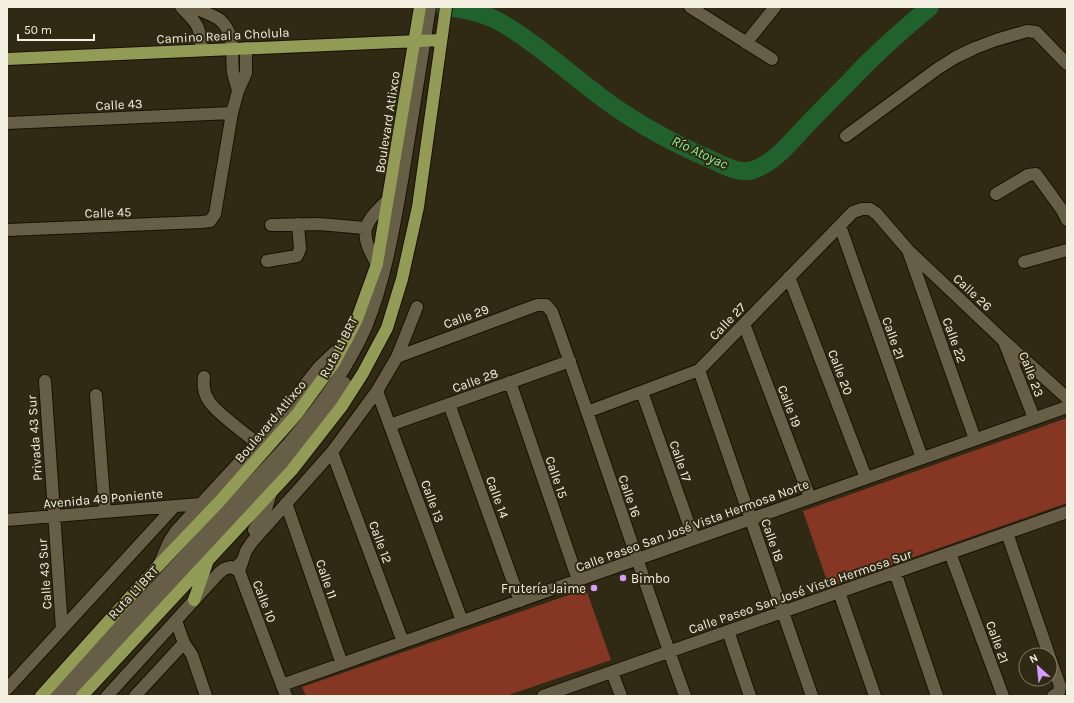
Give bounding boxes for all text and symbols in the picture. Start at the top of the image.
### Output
scale bar [18,16,94,42]
text: 50 m [24,23,52,37]
street label: Camino Real a Cholula [156,25,290,46]
street label: Boulevard Atlixco [372,70,403,174]
street label: Calle 43 [95,96,143,113]
water label: Río Atoyac [669,132,731,173]
street label: Calle 45 [84,204,132,221]
street label: Calle 26 [950,271,995,314]
street label: Calle 27 [706,300,749,343]
street label: Calle 29 [441,301,491,332]
street label: Ruta L1 BRT [316,314,361,380]
street label: Calle 21 [879,315,908,361]
street label: Calle 22 [939,315,970,365]
street label: Calle 20 [825,347,856,397]
street label: Calle 23 [1016,349,1047,399]
street label: Calle 28 [450,365,500,396]
street label: Boulevard Atlixco [232,377,309,466]
street label: Calle 19 [775,383,804,429]
street label: Privada 43 Sur [24,394,45,481]
street label: Calle 17 [667,439,695,484]
street label: Calle 15 [542,454,571,500]
street label: Calle 16 [615,473,644,519]
street label: Calle 14 [483,474,512,520]
street label: Calle Paseo San José Vista Hermosa Norte [574,476,811,575]
street label: Calle 13 [418,478,447,524]
street label: Avenida 49 Poniente [43,486,164,511]
street label: Calle 18 [758,517,787,564]
street label: Calle 12 [366,519,395,565]
street label: Calle 43 Sur [35,538,54,610]
street label: Calle Paseo San José Vista Hermosa Sur [687,546,914,637]
street label: Calle 11 [313,557,340,601]
street label: Ruta L1 BRT [105,562,162,622]
place label: Bimbo [631,571,670,586]
marker: Bimbo [618,573,628,583]
street label: Calle 10 [250,578,280,625]
place label: Frutería Jaime [501,581,586,596]
marker: Frutería Jaime [589,583,599,593]
street label: Calle 21 [983,619,1012,665]
north arrow [1018,647,1058,687]
text: N [1027,651,1040,666]

